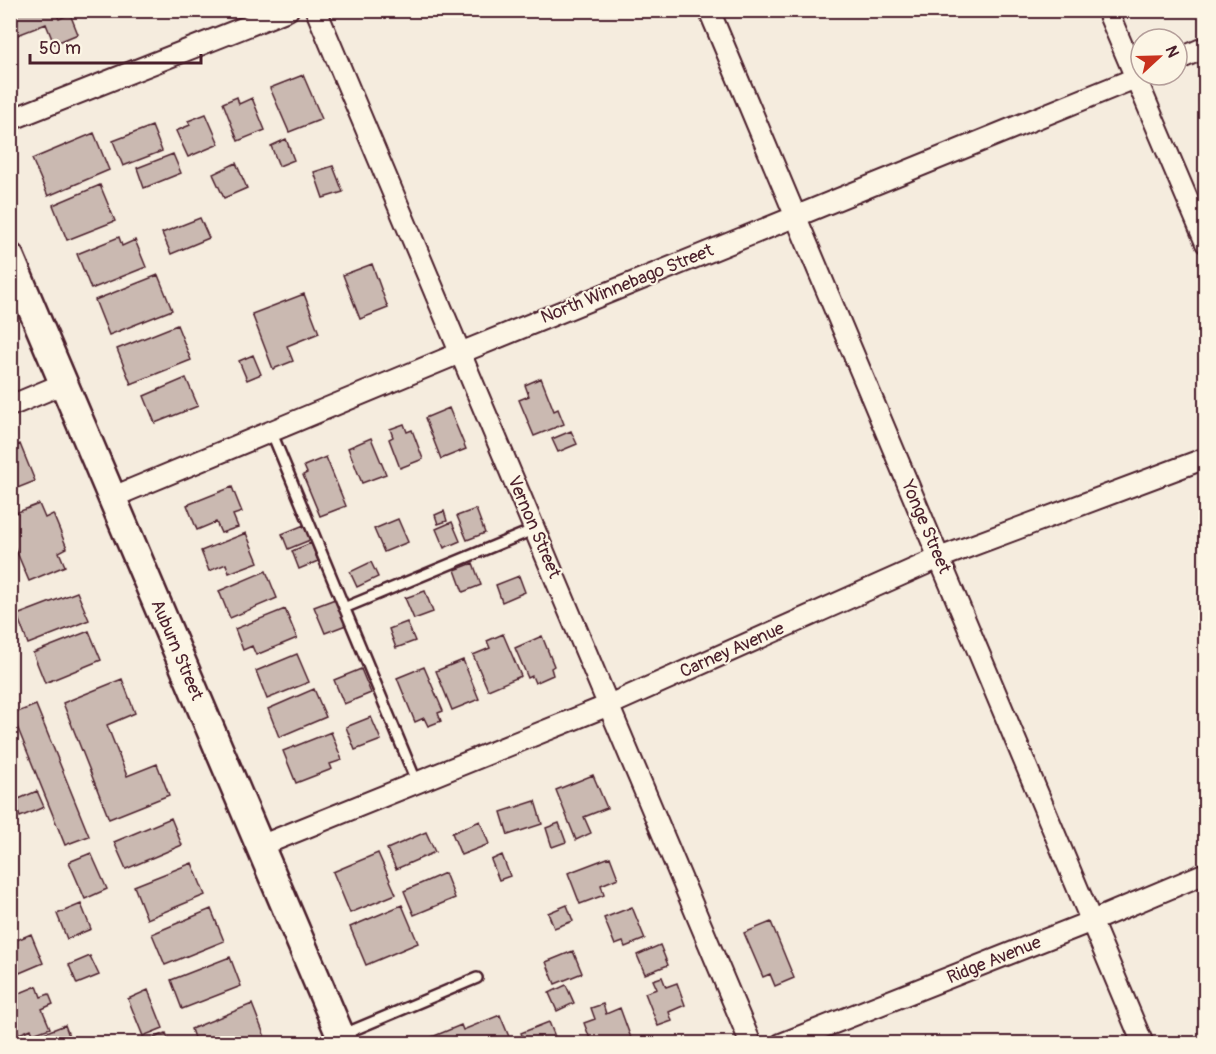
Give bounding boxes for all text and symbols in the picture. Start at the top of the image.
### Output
scale bar [30,27,201,65]
north arrow [1129,27,1189,87]
text: 50 m [39,37,81,60]
text: N [1161,43,1183,61]
street label: North Winnebago Street [537,239,717,329]
street label: Vernon Street [502,472,566,582]
street label: Yonge Street [896,476,956,578]
street label: Auburn Street [145,596,209,705]
street label: Carney Avenue [676,617,788,683]
street label: Ridge Avenue [944,931,1045,989]

